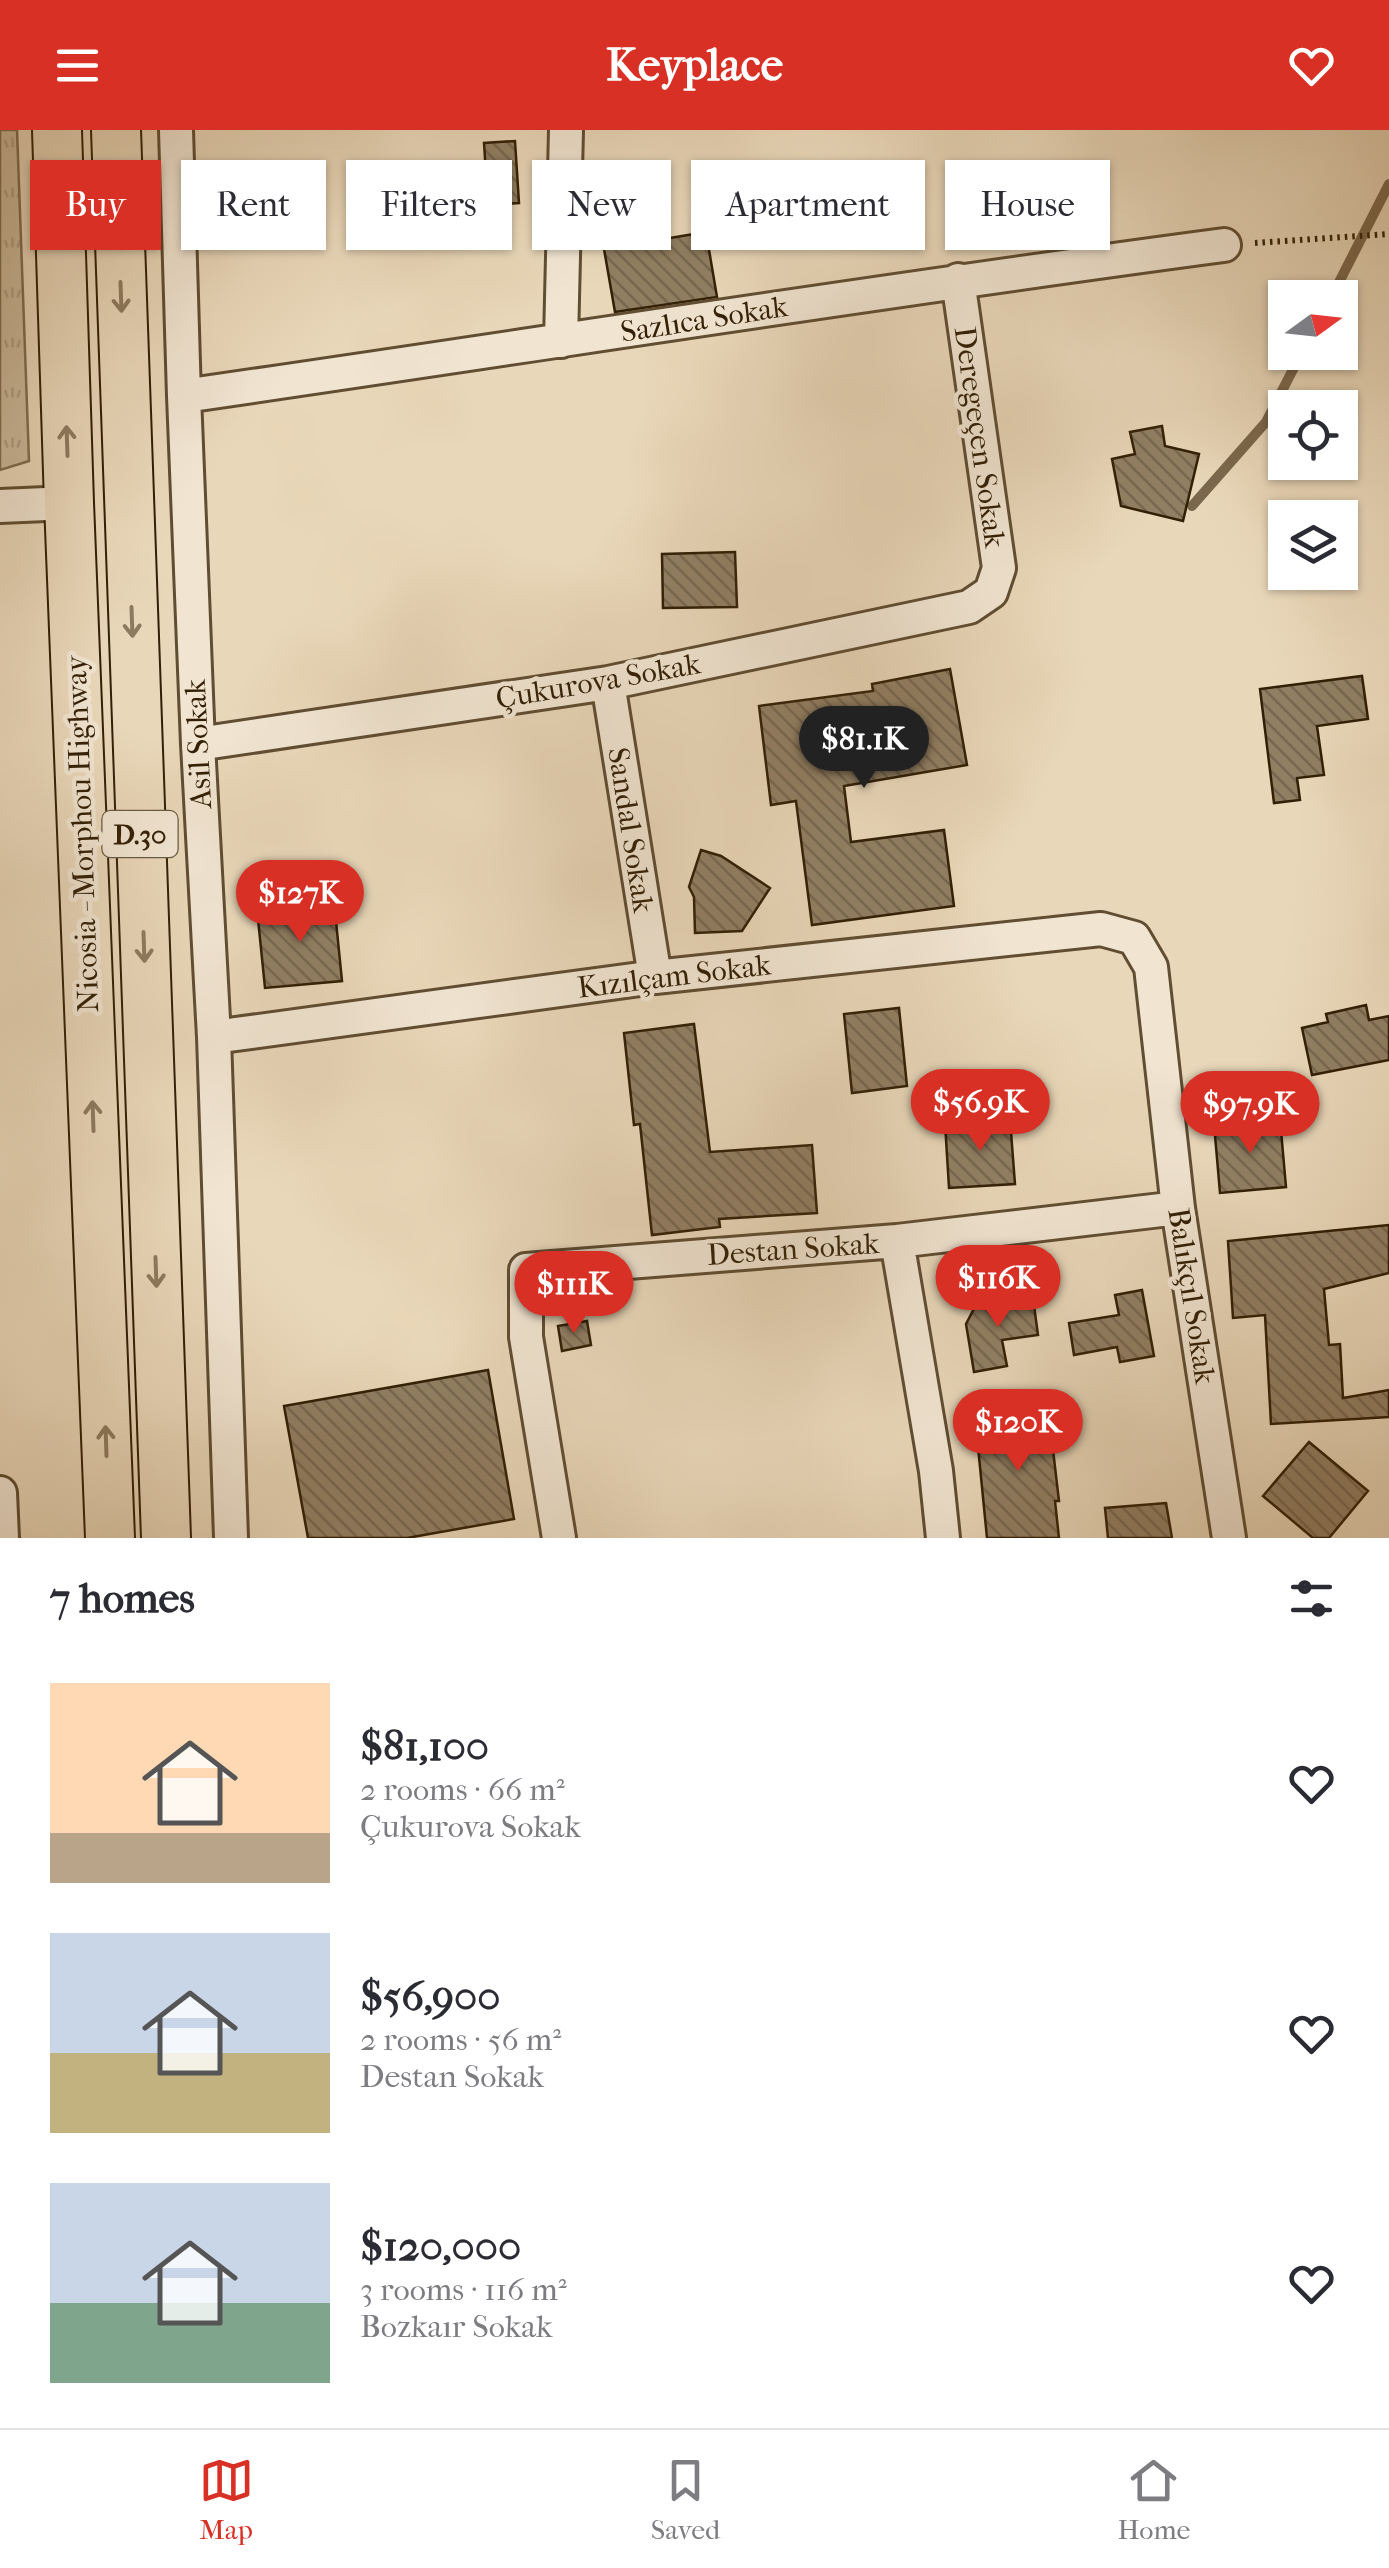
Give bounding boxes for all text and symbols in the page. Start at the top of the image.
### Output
icon: menu [50,38,105,93]
icon: heart [1284,38,1339,93]
text: Keyplace [606,39,783,92]
chip: Buy [30,160,161,250]
chip: Rent [181,160,326,250]
chip: Filters [346,160,512,250]
chip: New [532,160,671,250]
chip: Apartment [691,160,925,250]
chip: House [945,160,1110,250]
north arrow [1268,280,1358,370]
map controls [1268,280,1358,590]
one-way arrow [112,281,131,313]
street label: Sazlıca Sokak [618,289,791,350]
street label: Deregeçen Sokak [947,324,1012,551]
button: locate [1268,390,1358,480]
one-way arrow [57,426,76,458]
button: layers [1268,500,1358,590]
one-way arrow [123,606,142,638]
street label: Çukurova Sokak [493,646,704,717]
street label: Nicosia - Morphou Highway [59,654,106,1013]
street label: Asil Sokak [178,678,219,810]
pin: $81.1K [783,706,945,791]
text: $81.1K [821,720,907,757]
street label: Sandal Sokak [600,745,661,916]
road number: D.30 [102,811,178,857]
pin: $127K [230,860,370,945]
text: $127K [258,874,342,911]
one-way arrow [135,931,154,963]
street label: Kızılçam Sokak [575,947,773,1006]
pin: $56.9K [899,1069,1061,1154]
pin: $97.9K [1169,1071,1331,1156]
text: $56.9K [933,1083,1027,1120]
text: $97.9K [1202,1085,1298,1122]
one-way arrow [83,1100,102,1132]
street label: Balıkçıl Sokak [1160,1206,1223,1387]
street label: Destan Sokak [706,1226,881,1273]
pin: $116K [928,1245,1068,1330]
pin: $111K [504,1251,644,1336]
one-way arrow [147,1255,166,1287]
text: $116K [958,1259,1038,1296]
text: $111K [536,1265,612,1302]
pin: $120K [948,1389,1088,1474]
text: $120K [975,1403,1061,1440]
one-way arrow [96,1425,115,1457]
icon: filters [1284,1571,1339,1626]
text: 7 homes [50,1574,195,1623]
text: $81,100 [360,1722,489,1771]
icon: home [130,1723,250,1843]
icon: heart [1284,1756,1339,1811]
text: 2 rooms · 66 m² [360,1771,565,1808]
text: Çukurova Sokak [360,1808,581,1845]
text: $56,900 [360,1972,500,2021]
icon: home [130,1973,250,2093]
icon: heart [1284,2006,1339,2061]
text: 2 rooms · 56 m² [360,2021,561,2058]
text: Destan Sokak [360,2058,544,2095]
text: $120,000 [360,2222,521,2271]
icon: home [130,2223,250,2343]
icon: heart [1284,2256,1339,2311]
text: 3 rooms · 116 m² [360,2271,567,2308]
text: Bozkaır Sokak [360,2308,552,2345]
tab: Map [199,2453,254,2546]
tab: Saved [651,2453,720,2546]
tab: Home [1118,2453,1190,2546]

